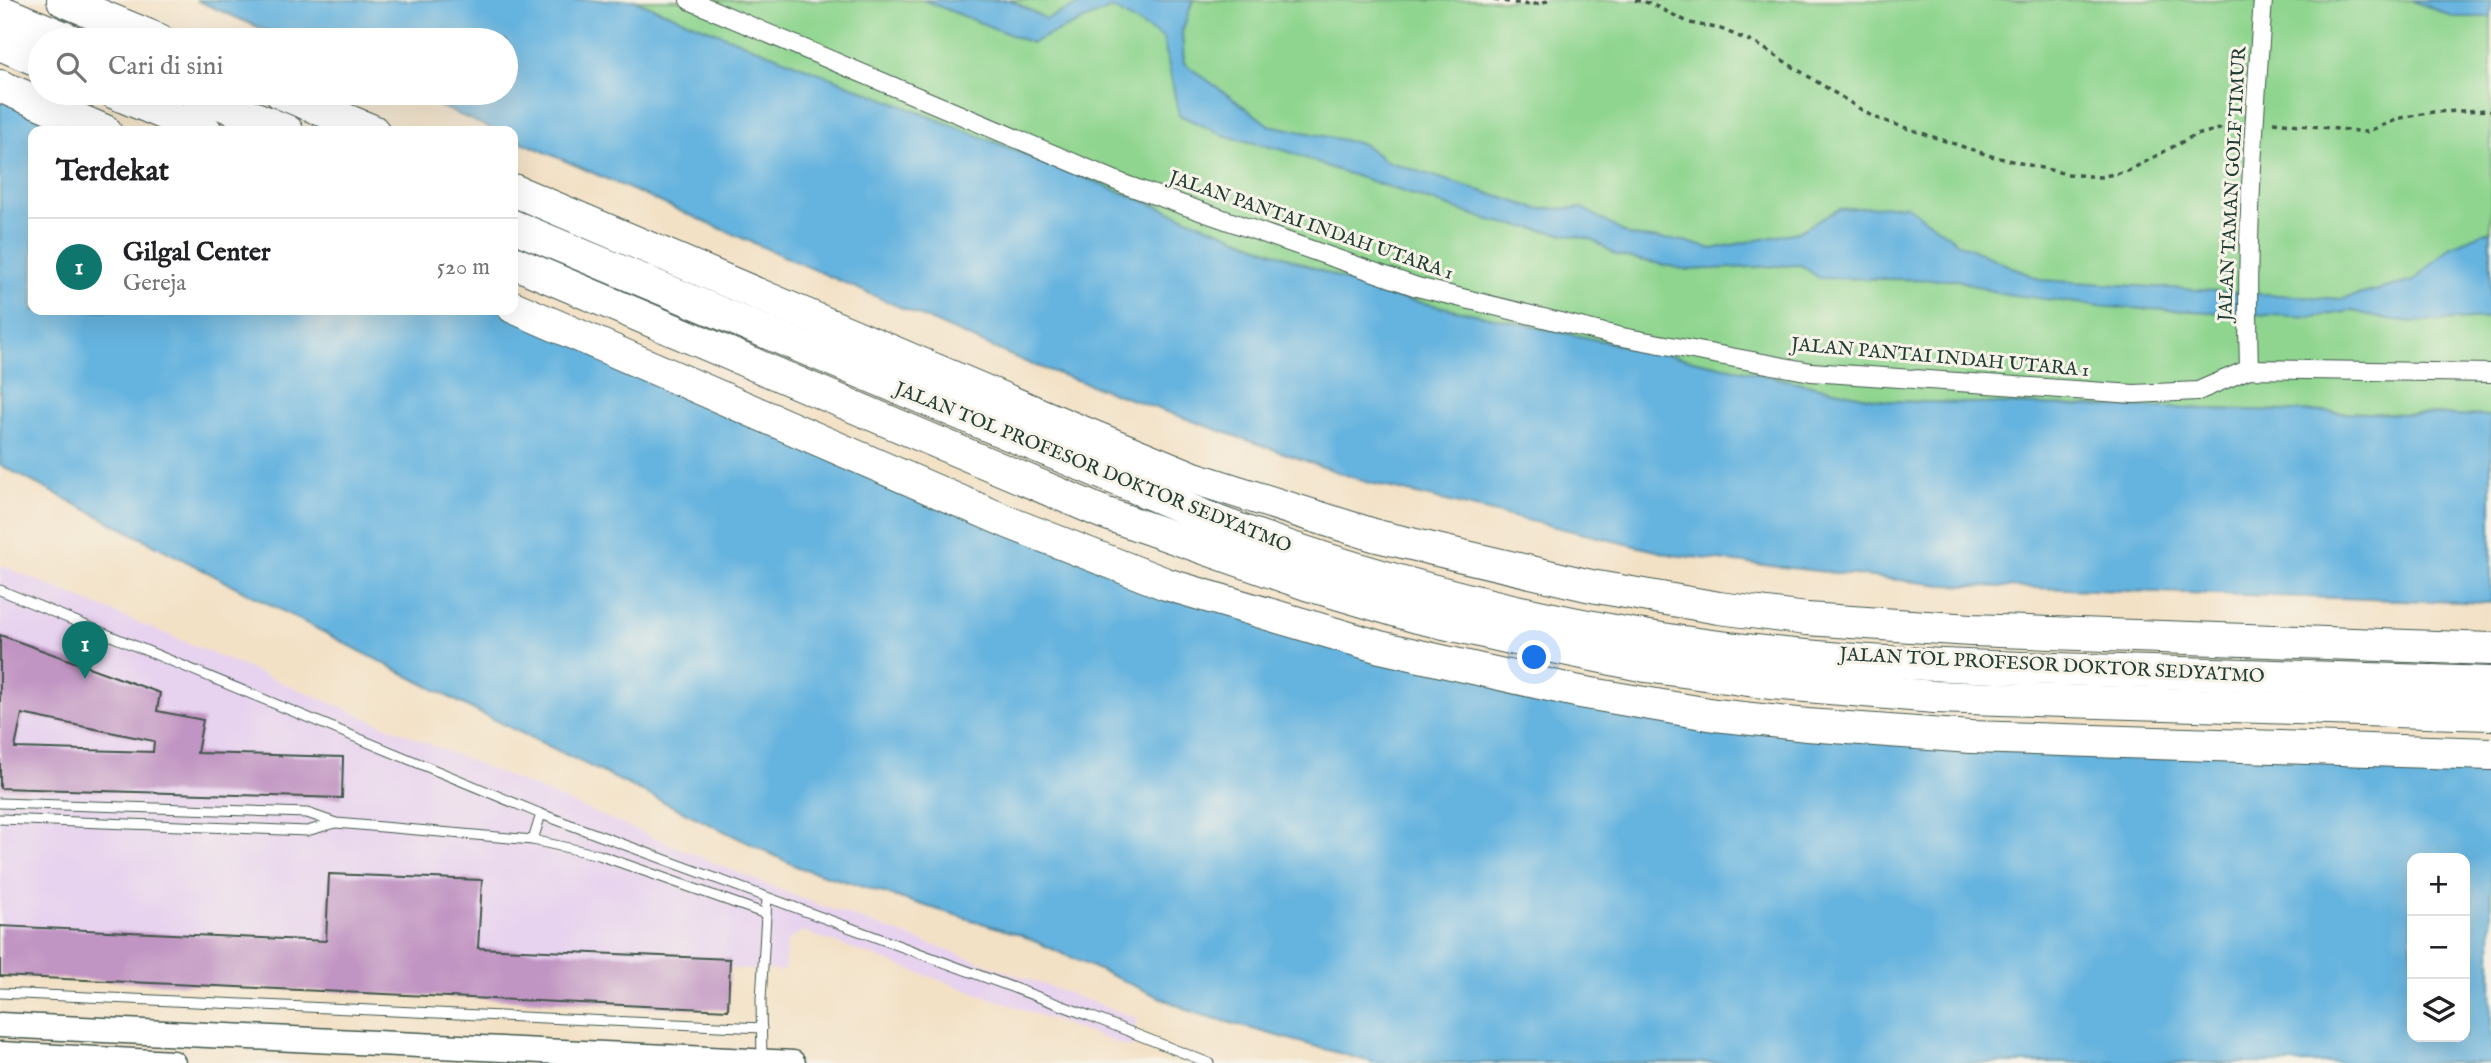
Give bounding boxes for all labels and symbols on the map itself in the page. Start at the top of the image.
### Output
street label: JALAN TAMAN GOLF TIMUR [2214,45,2252,324]
street label: JALAN PANTAI INDAH UTARA 1 [1164,165,1456,286]
street label: JALAN PANTAI INDAH UTARA 1 [1788,333,2090,383]
street label: JALAN TOL PROFESOR DOKTOR SEDYATMO [889,376,1295,559]
pin: 1 [62,621,108,679]
your location [1517,640,1551,674]
street label: JALAN TOL PROFESOR DOKTOR SEDYATMO [1837,643,2265,689]

